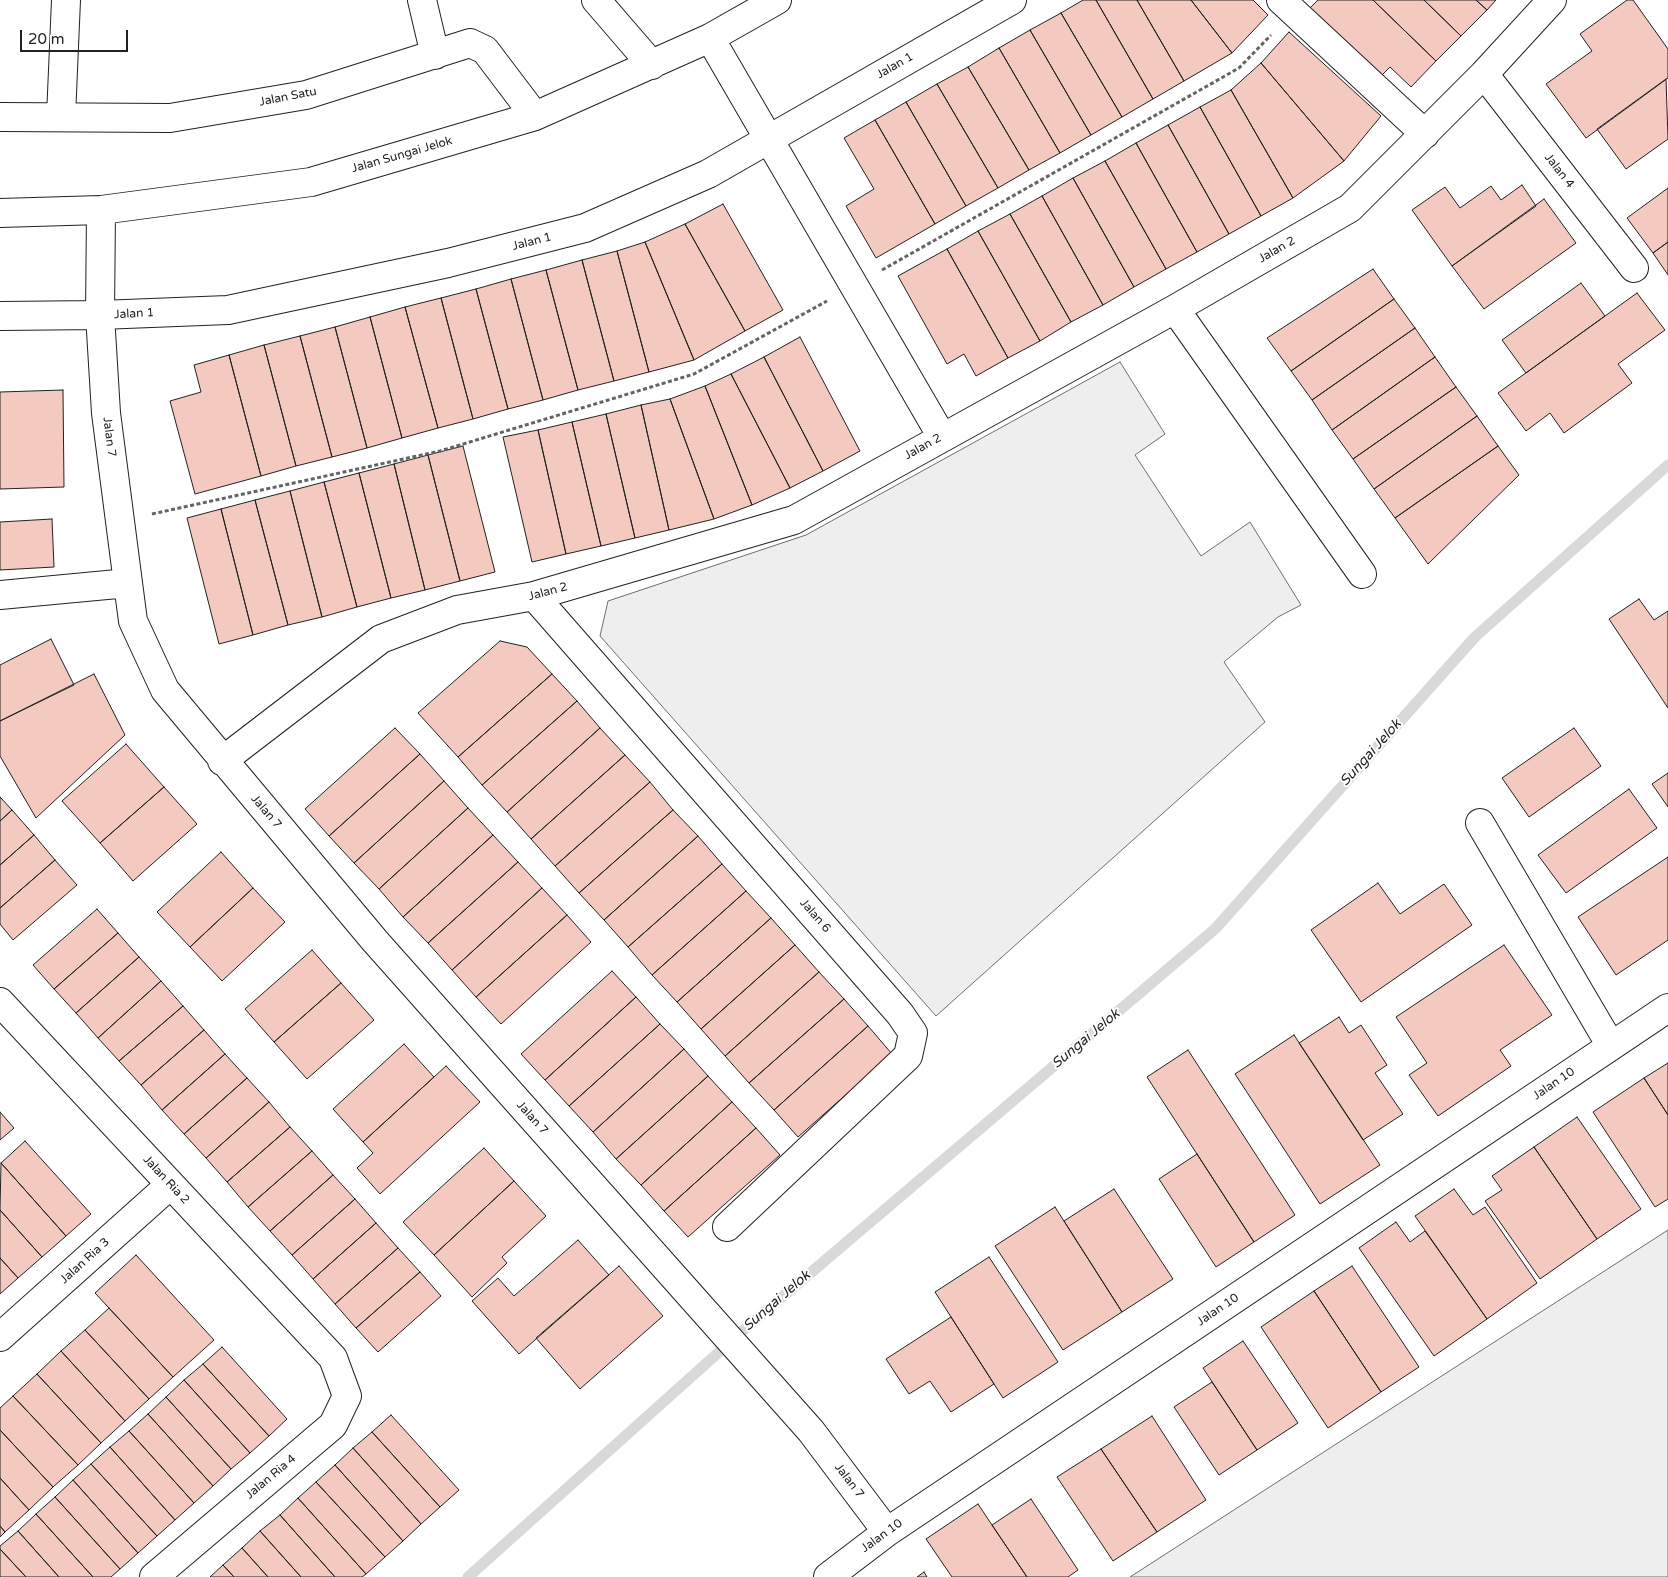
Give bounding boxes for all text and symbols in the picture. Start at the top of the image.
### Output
scale bar [22,20,130,52]
text: 20 m [28,30,65,48]
street label: Jalan 1 [874,50,916,82]
street label: Jalan Satu [258,84,318,110]
street label: Jalan Sungai Jelok [350,134,454,176]
street label: Jalan 4 [1541,151,1577,191]
street label: Jalan 1 [511,230,553,254]
street label: Jalan 2 [1256,234,1298,266]
street label: Jalan 1 [114,306,154,322]
street label: Jalan 7 [99,416,119,458]
street label: Jalan 2 [902,431,944,463]
street label: Jalan 2 [527,580,569,604]
water label: Sungai Jelok [1337,716,1405,790]
street label: Jalan 7 [248,792,284,832]
street label: Jalan 6 [796,896,834,936]
water label: Sungai Jelok [1049,1006,1123,1072]
street label: Jalan 10 [1530,1065,1578,1103]
street label: Jalan 7 [513,1098,551,1138]
street label: Jalan Ria 2 [140,1153,192,1207]
street label: Jalan Ria 3 [57,1235,113,1287]
water label: Sungai Jelok [740,1267,814,1335]
street label: Jalan 10 [1194,1291,1242,1329]
street label: Jalan Ria 4 [243,1452,299,1502]
street label: Jalan 7 [831,1461,867,1501]
street label: Jalan 10 [859,1516,905,1556]

